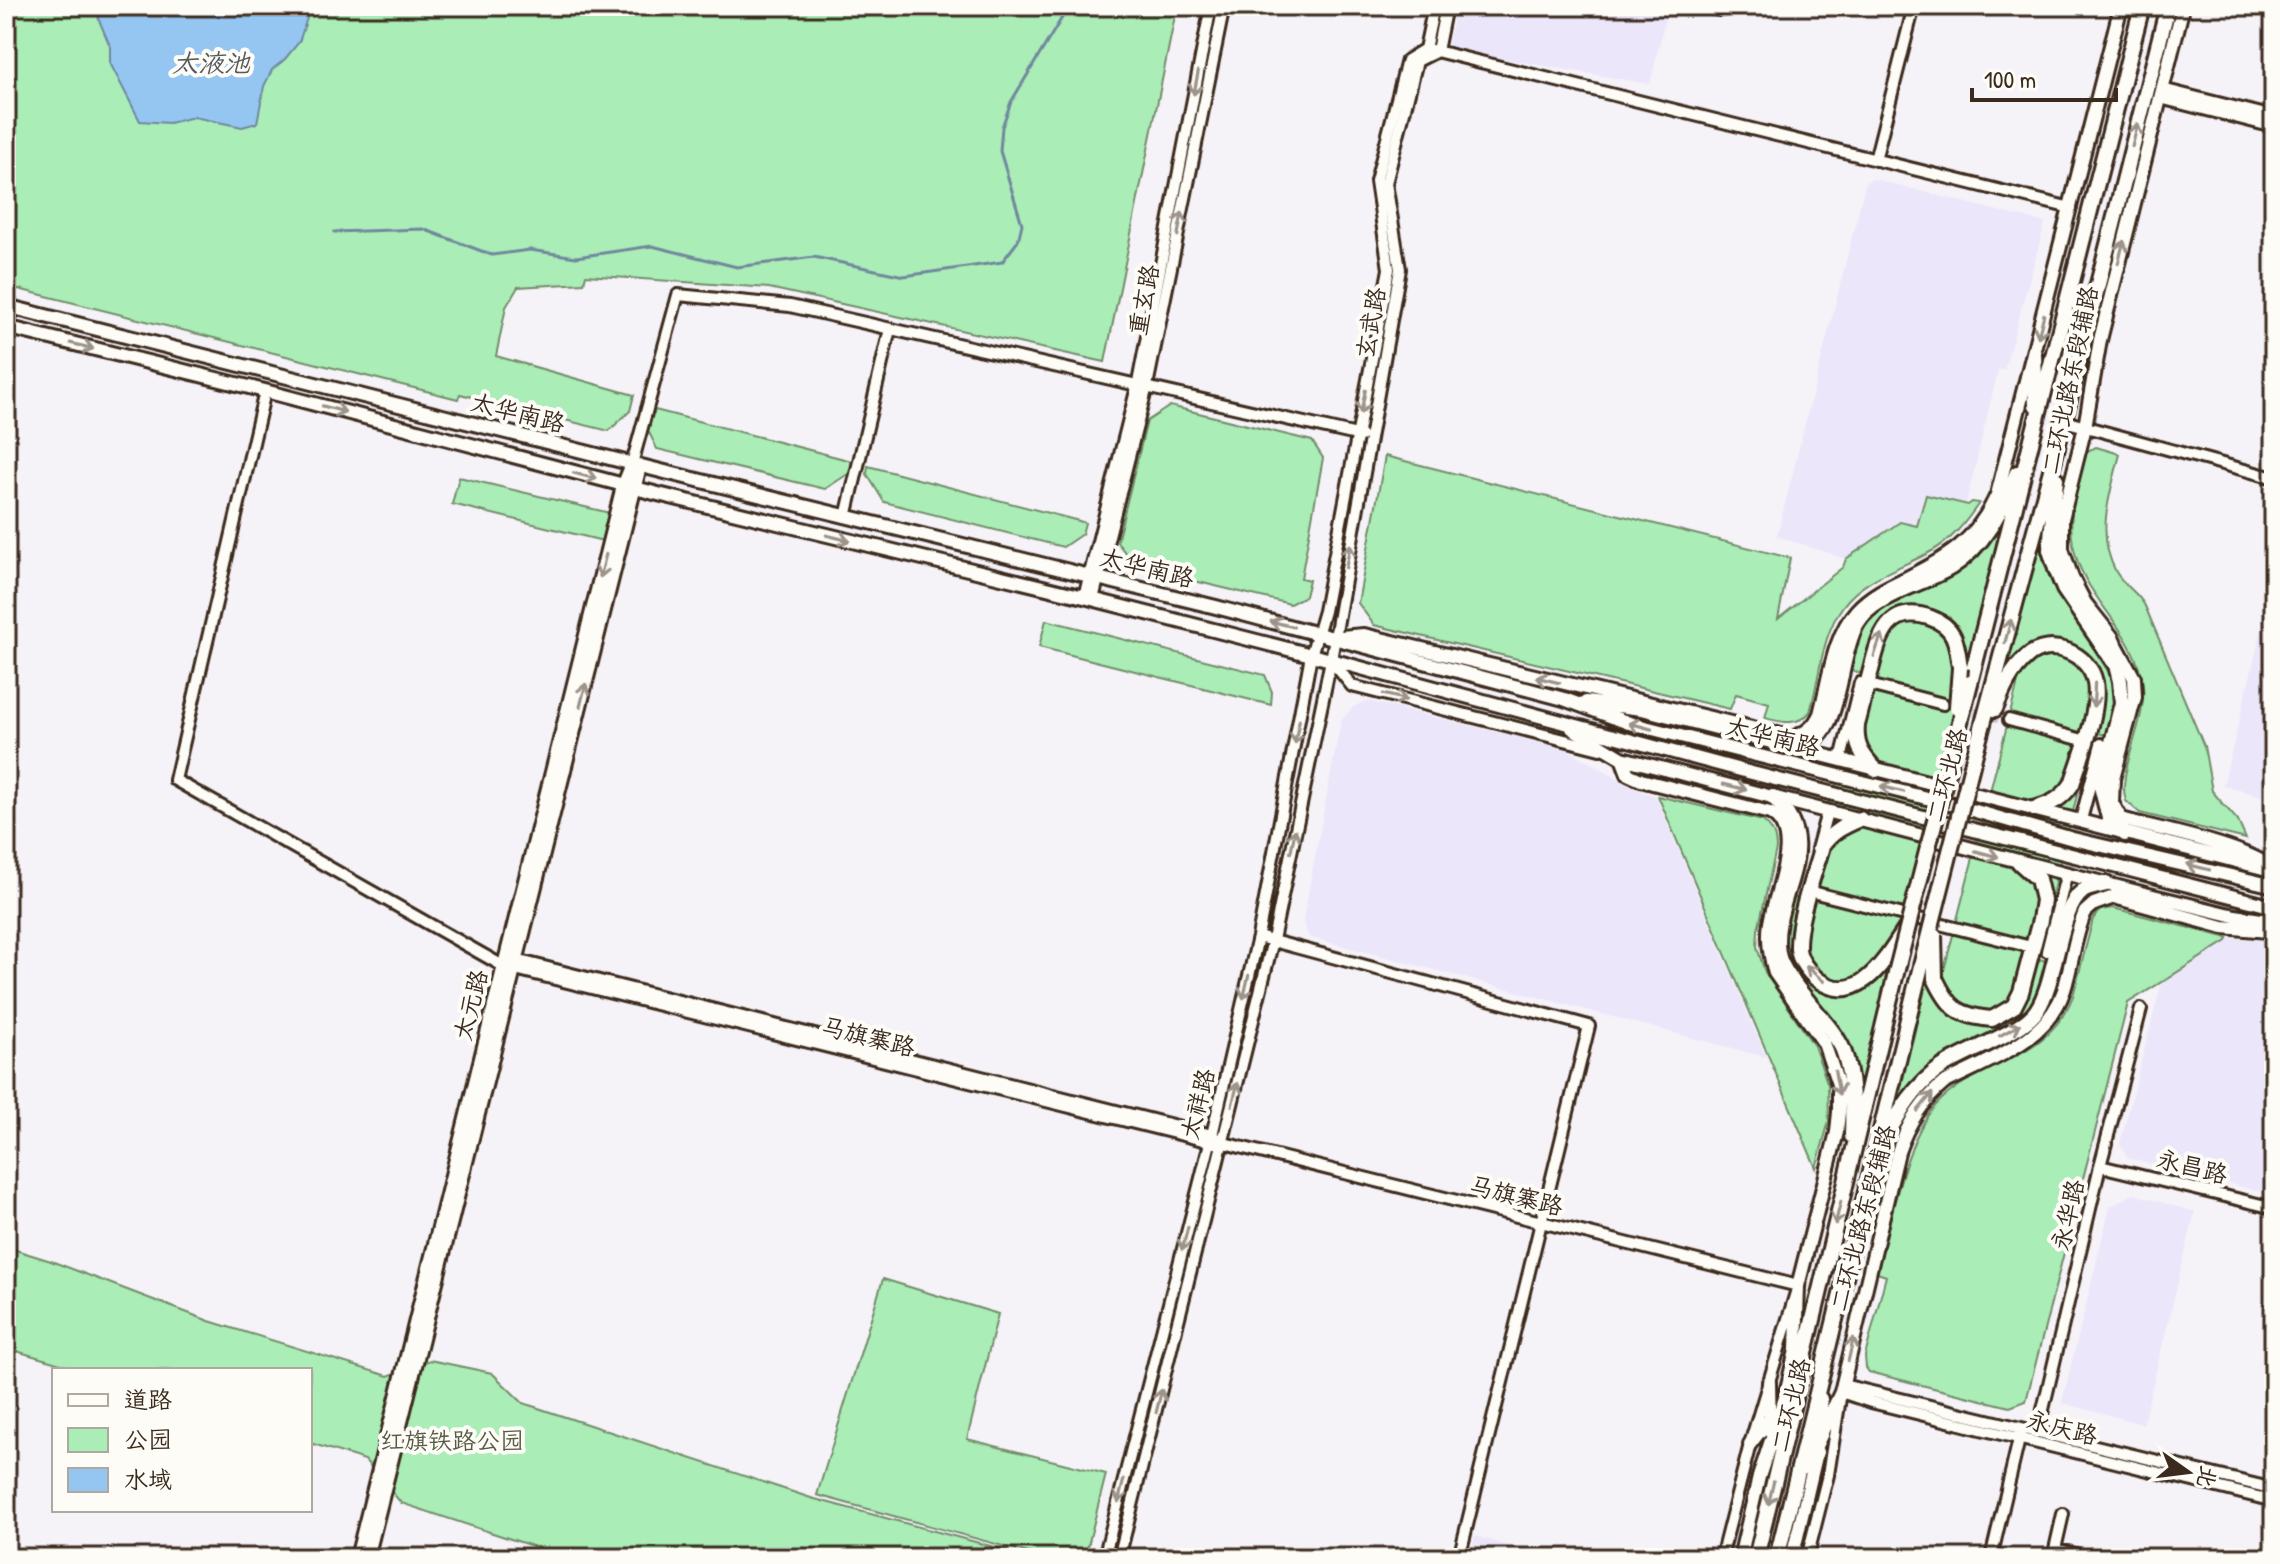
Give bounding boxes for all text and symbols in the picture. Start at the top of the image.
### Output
water label: 太液池 [172,45,251,80]
scale bar [1972,52,2116,102]
text: 100 m [1984,63,2036,95]
one-way arrow [1187,69,1202,95]
one-way arrow [2129,123,2144,149]
one-way arrow [1173,211,1188,237]
one-way arrow [2115,240,2130,265]
street label: 重玄路 [1120,261,1166,338]
street label: 二环北路东段辅路 [2033,283,2105,477]
street label: 玄武路 [1348,285,1392,361]
one-way arrow [2033,313,2048,339]
one-way arrow [68,339,94,354]
street label: 太华南路 [468,385,569,439]
one-way arrow [1355,389,1370,414]
one-way arrow [320,403,346,418]
one-way arrow [572,469,598,484]
one-way arrow [824,531,850,546]
street label: 太华南路 [1097,540,1198,594]
one-way arrow [1342,543,1357,569]
one-way arrow [594,552,609,578]
one-way arrow [1270,616,1296,631]
one-way arrow [2001,619,2016,645]
one-way arrow [1872,633,1886,658]
one-way arrow [1536,672,1561,687]
one-way arrow [2086,681,2101,708]
one-way arrow [577,682,592,708]
one-way arrow [1381,690,1407,705]
street label: 太华南路 [1723,709,1824,763]
one-way arrow [1628,717,1653,732]
one-way arrow [1288,719,1303,744]
street label: 二环北路 [1918,724,1974,825]
one-way arrow [1722,780,1748,795]
one-way arrow [1880,781,1906,796]
one-way arrow [1287,829,1302,854]
one-way arrow [1973,847,1999,862]
one-way arrow [2186,858,2212,873]
one-way arrow [1805,965,1826,984]
street label: 太元路 [446,966,494,1044]
one-way arrow [1238,974,1253,999]
street label: 马旗寨路 [818,1009,919,1063]
one-way arrow [1998,1021,2022,1037]
street label: 太祥路 [1173,1065,1221,1143]
one-way arrow [1830,1069,1845,1095]
one-way arrow [1229,1082,1244,1108]
one-way arrow [1916,1092,1934,1113]
street label: 二环北路东段辅路 [1822,1121,1902,1315]
street label: 永昌路 [2153,1142,2231,1190]
street label: 马旗寨路 [1466,1168,1567,1222]
street label: 永华路 [2043,1176,2091,1253]
one-way arrow [1830,1199,1845,1225]
one-way arrow [1176,1226,1191,1252]
one-way arrow [1844,1337,1859,1363]
street label: 二环北路 [1763,1354,1817,1455]
legend [52,1368,312,1512]
text: 道路 [124,1383,172,1415]
one-way arrow [1152,1388,1167,1414]
street label: 永庆路 [2023,1403,2101,1451]
text: 公园 [124,1423,172,1455]
park label: 红旗铁路公园 [380,1424,524,1456]
north arrow [2148,1432,2228,1512]
text: 水域 [124,1463,172,1495]
text: 北 [2190,1463,2225,1491]
one-way arrow [1113,1478,1128,1504]
one-way arrow [1763,1479,1778,1505]

